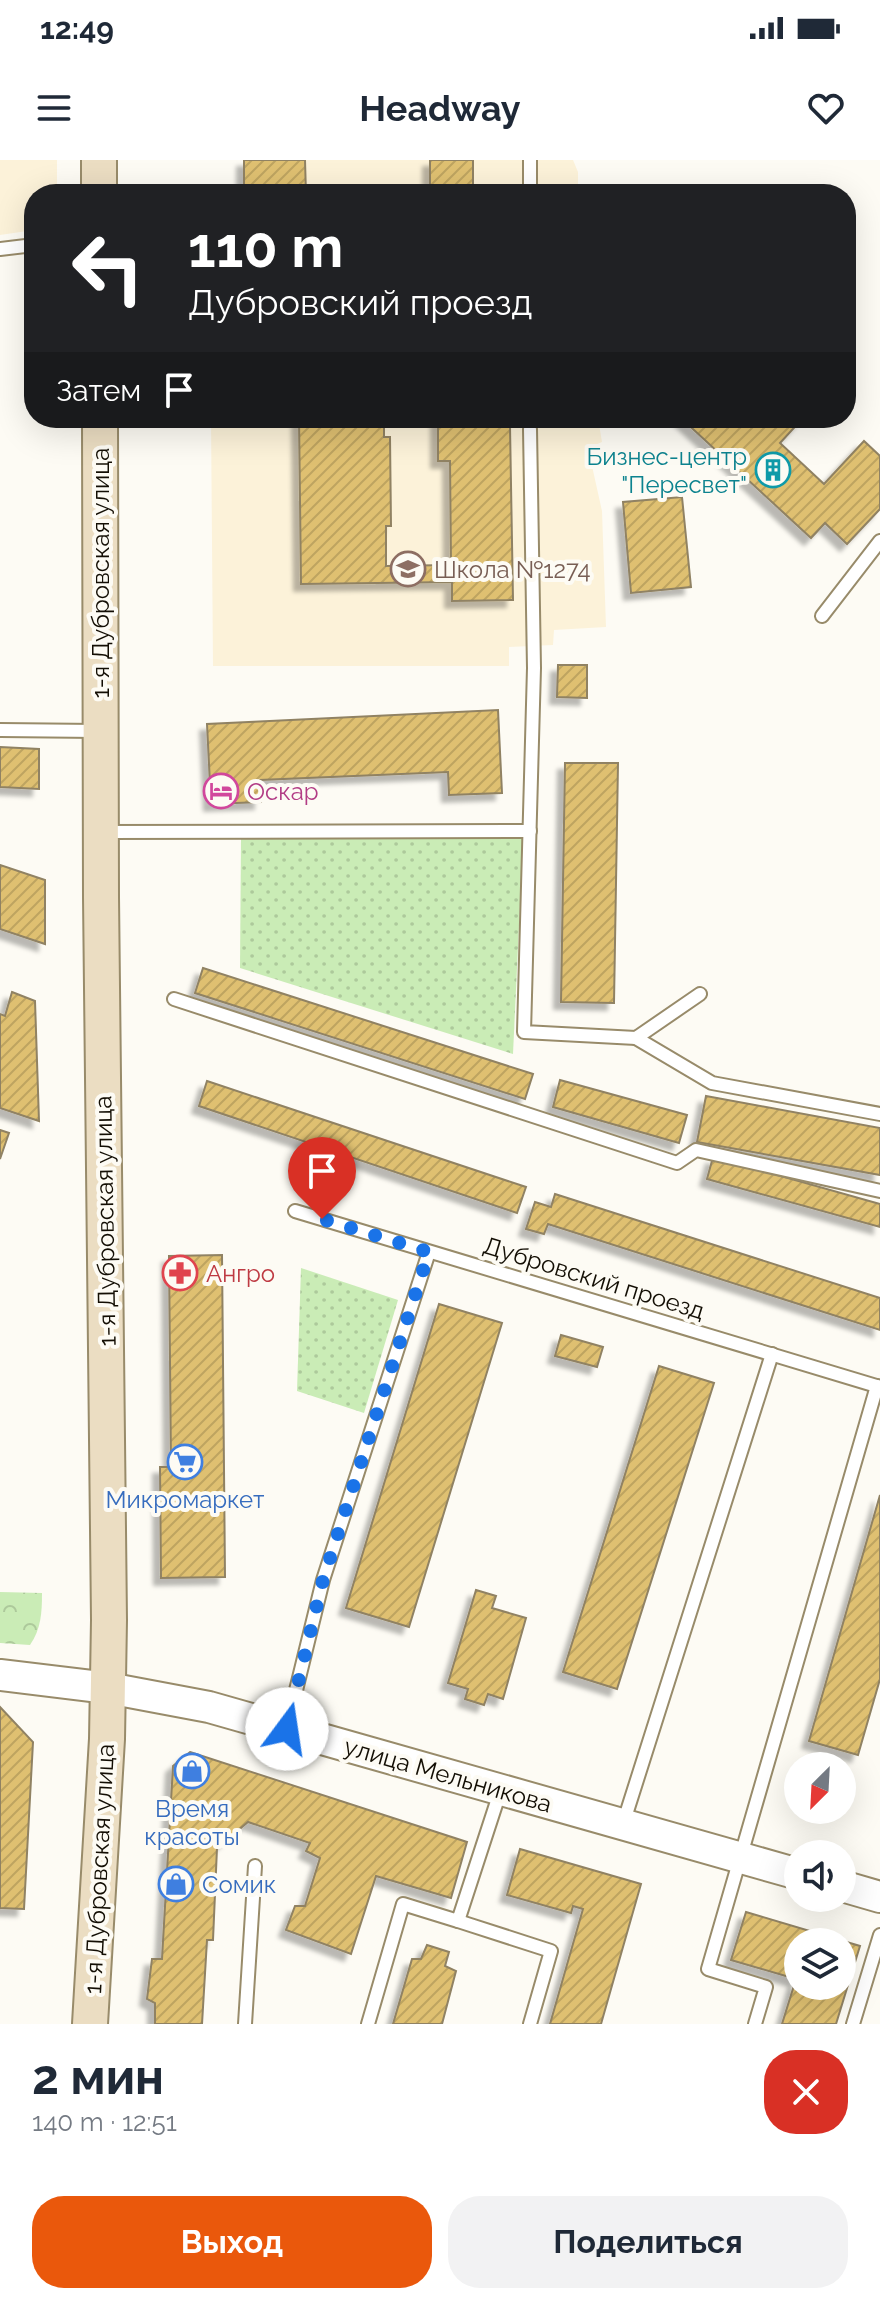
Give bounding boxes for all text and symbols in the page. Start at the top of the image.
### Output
text: 12:49 [40,11,114,46]
icon: menu [32,86,76,130]
icon: heart [804,86,848,130]
text: Headway [359,87,521,129]
text: 110 m [188,214,343,280]
icon: left [56,216,160,320]
text: Дубровский проезд [188,281,532,323]
icon: arrive [157,368,201,412]
text: Затем [56,373,141,408]
place label: Бизнес-центр "Пересвет" [587,442,747,499]
street label: 1-я Дубровская улица [86,448,115,698]
building icon: Бизнес-центр "Пересвет" [754,451,792,489]
school or university icon: Школа №1274 [389,550,427,588]
place label: Школа №1274 [434,555,591,584]
hotel icon: Оскар [202,772,240,810]
place label: Оскар [247,777,319,806]
street label: 1-я Дубровская улица [88,1095,122,1347]
pin [288,1137,356,1219]
icon: arrive [300,1149,344,1193]
street label: Дубровский проезд [480,1231,708,1325]
pharmacy icon: Ангро [161,1254,199,1292]
place label: Ангро [206,1259,275,1288]
supermarket icon: Микромаркет [166,1443,204,1481]
place label: Микромаркет [106,1485,265,1514]
position arrow [245,1687,329,1771]
street label: улица Мельникова [341,1731,555,1819]
street label: 1-я Дубровская улица [78,1743,120,1995]
shop icon: Время красоты [173,1752,211,1790]
north arrow [784,1752,856,1824]
map controls [784,1752,856,2000]
place label: Время красоты [144,1794,240,1851]
button: sound [784,1840,856,1912]
shop icon: Сомик [157,1865,195,1903]
place label: Сомик [202,1870,276,1899]
button: layers [784,1928,856,2000]
text: 2 мин [32,2049,164,2105]
button: close [764,2050,848,2134]
text: 140 m · 12:51 [32,2107,177,2137]
button: Выход [32,2196,432,2288]
button: Поделиться [448,2196,848,2288]

